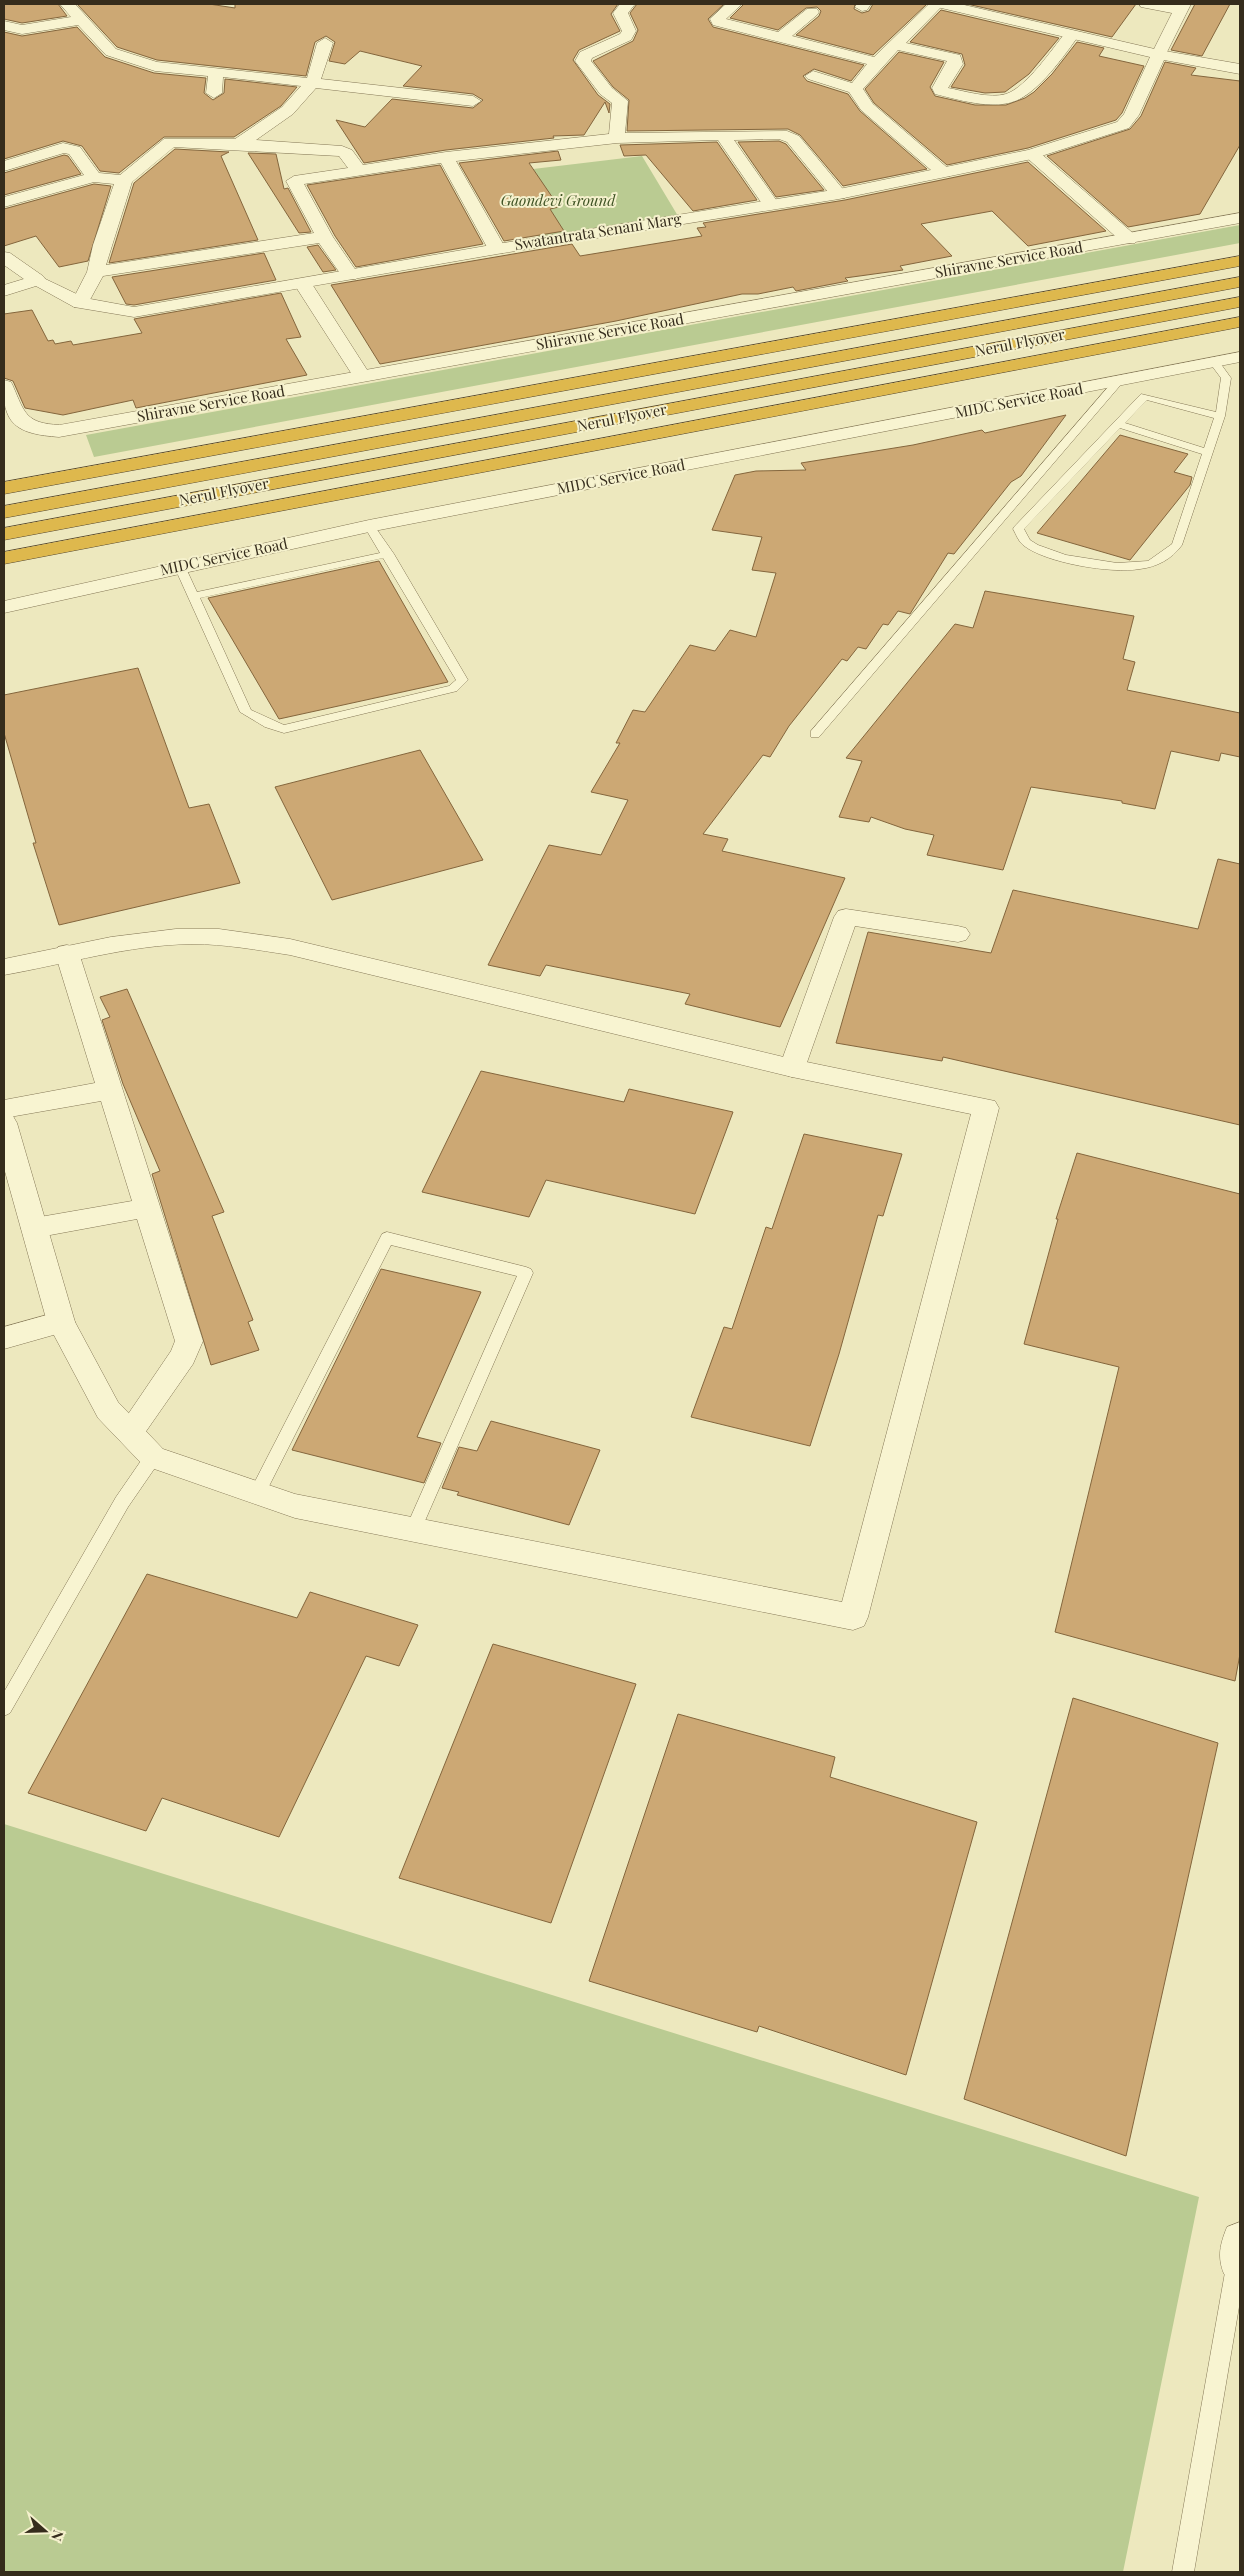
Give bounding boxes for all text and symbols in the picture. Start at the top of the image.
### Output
park label: Gaondevi Ground [501,190,616,210]
street label: Swatantrata Senani Marg [513,208,683,254]
street label: Shiravne Service Road [933,236,1085,282]
street label: Shiravne Service Road [534,308,686,354]
street label: Nerul Flyover [973,323,1067,361]
street label: MIDC Service Road [953,378,1085,422]
street label: Shiravne Service Road [135,380,287,426]
street label: Nerul Flyover [575,398,669,436]
street label: MIDC Service Road [555,454,687,498]
street label: Nerul Flyover [177,472,271,510]
street label: MIDC Service Road [158,533,290,579]
north arrow [20,2506,70,2556]
text: N [47,2528,68,2544]

